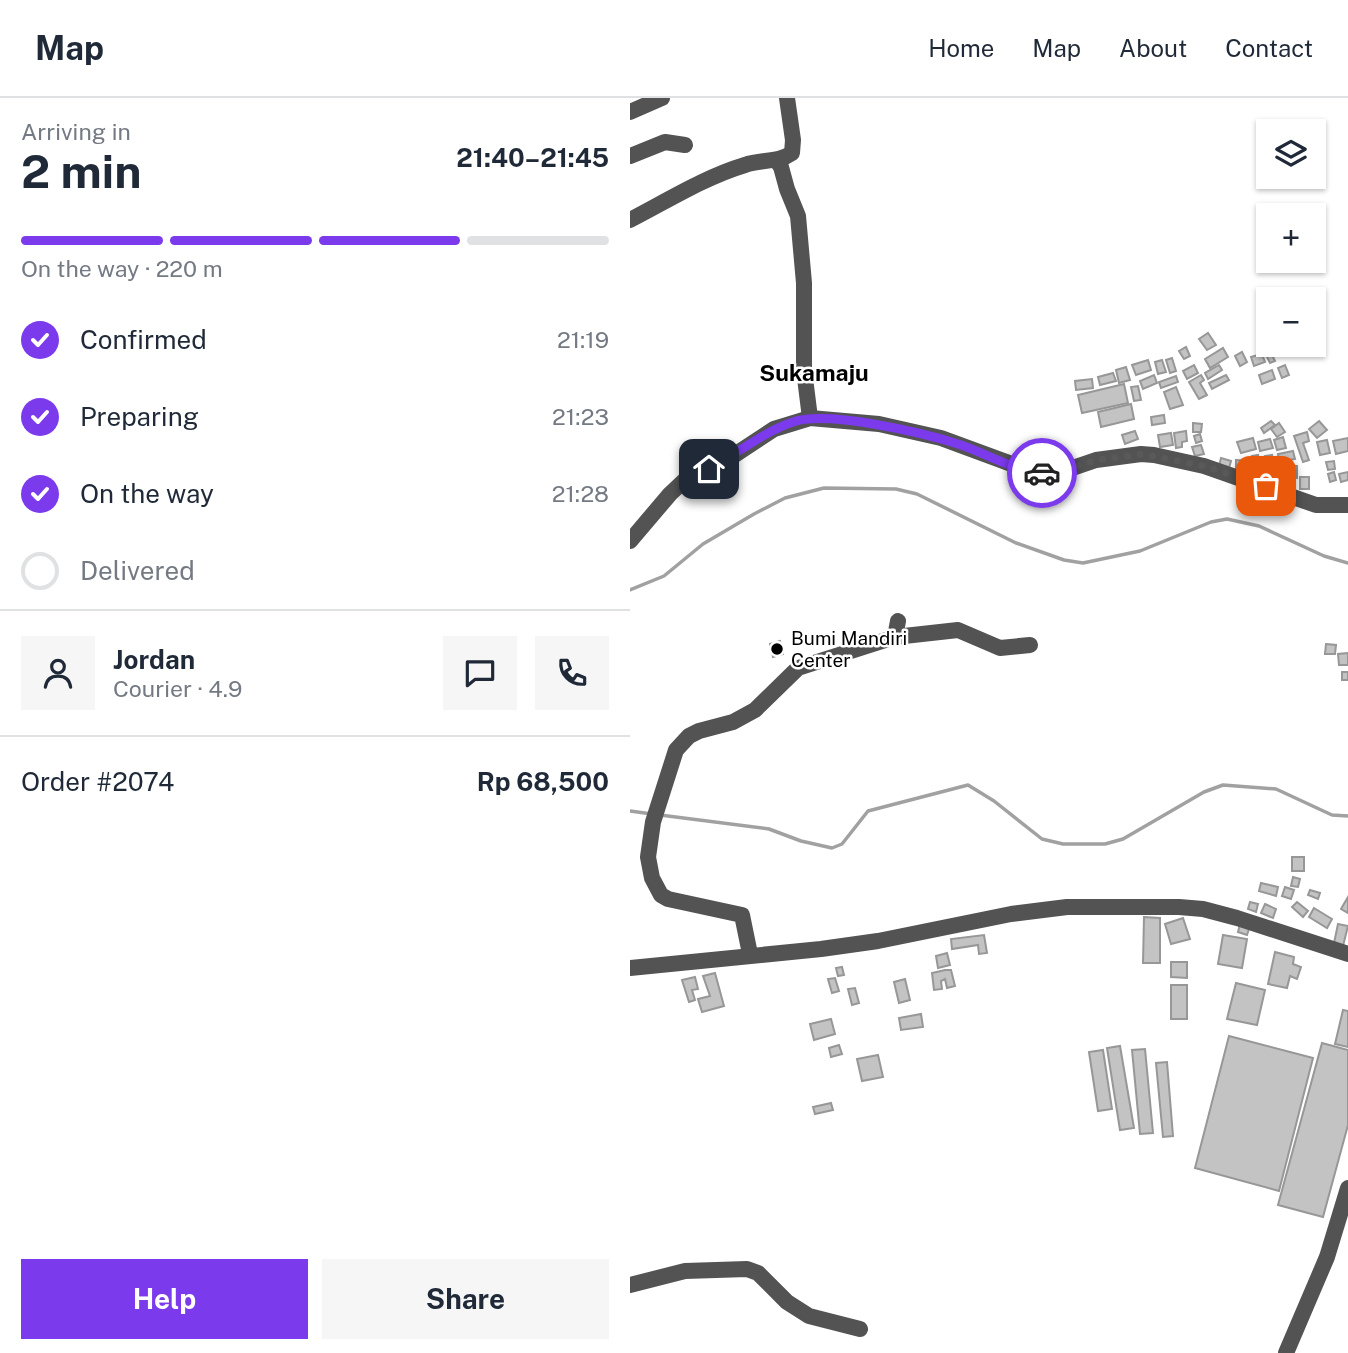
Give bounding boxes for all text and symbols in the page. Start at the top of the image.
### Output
text: Map [35,29,104,67]
text: Home [928,34,994,62]
text: Map [1032,34,1081,62]
text: About [1119,34,1187,62]
text: Contact [1225,34,1313,62]
text: Arriving in [21,118,131,145]
map controls [1256,119,1326,357]
button: layers [1256,119,1326,189]
text: 21:40–21:45 [456,142,609,173]
text: 2 min [21,144,141,198]
button: + [1256,203,1326,273]
text: On the way · 220 m [21,255,223,282]
button: − [1256,287,1326,357]
icon: check [21,321,59,359]
text: Confirmed [80,324,207,355]
text: 21:19 [557,326,609,353]
district label: Sukamaju [759,359,869,386]
icon: check [21,398,59,436]
text: Preparing [80,401,199,432]
text: 21:23 [552,403,609,430]
courier [1007,438,1077,508]
pin [679,439,739,499]
icon: home [690,450,728,488]
icon: car [1023,454,1061,492]
pin [1236,456,1296,516]
icon: bag [1247,467,1285,505]
icon: check [21,475,59,513]
text: On the way [80,478,214,509]
text: 21:28 [552,480,609,507]
text: Delivered [80,555,195,586]
place label: Bumi Mandiri Center [791,627,907,671]
button: person [21,636,95,710]
button: chat [443,636,517,710]
button: phone [535,636,609,710]
marker: Bumi Mandiri Center [769,641,785,657]
text: Jordan [113,644,195,675]
text: Courier · 4.9 [113,675,242,702]
text: Order #2074 [21,766,174,797]
text: Rp 68,500 [477,766,609,797]
button: Help [21,1259,308,1339]
button: Share [322,1259,609,1339]

